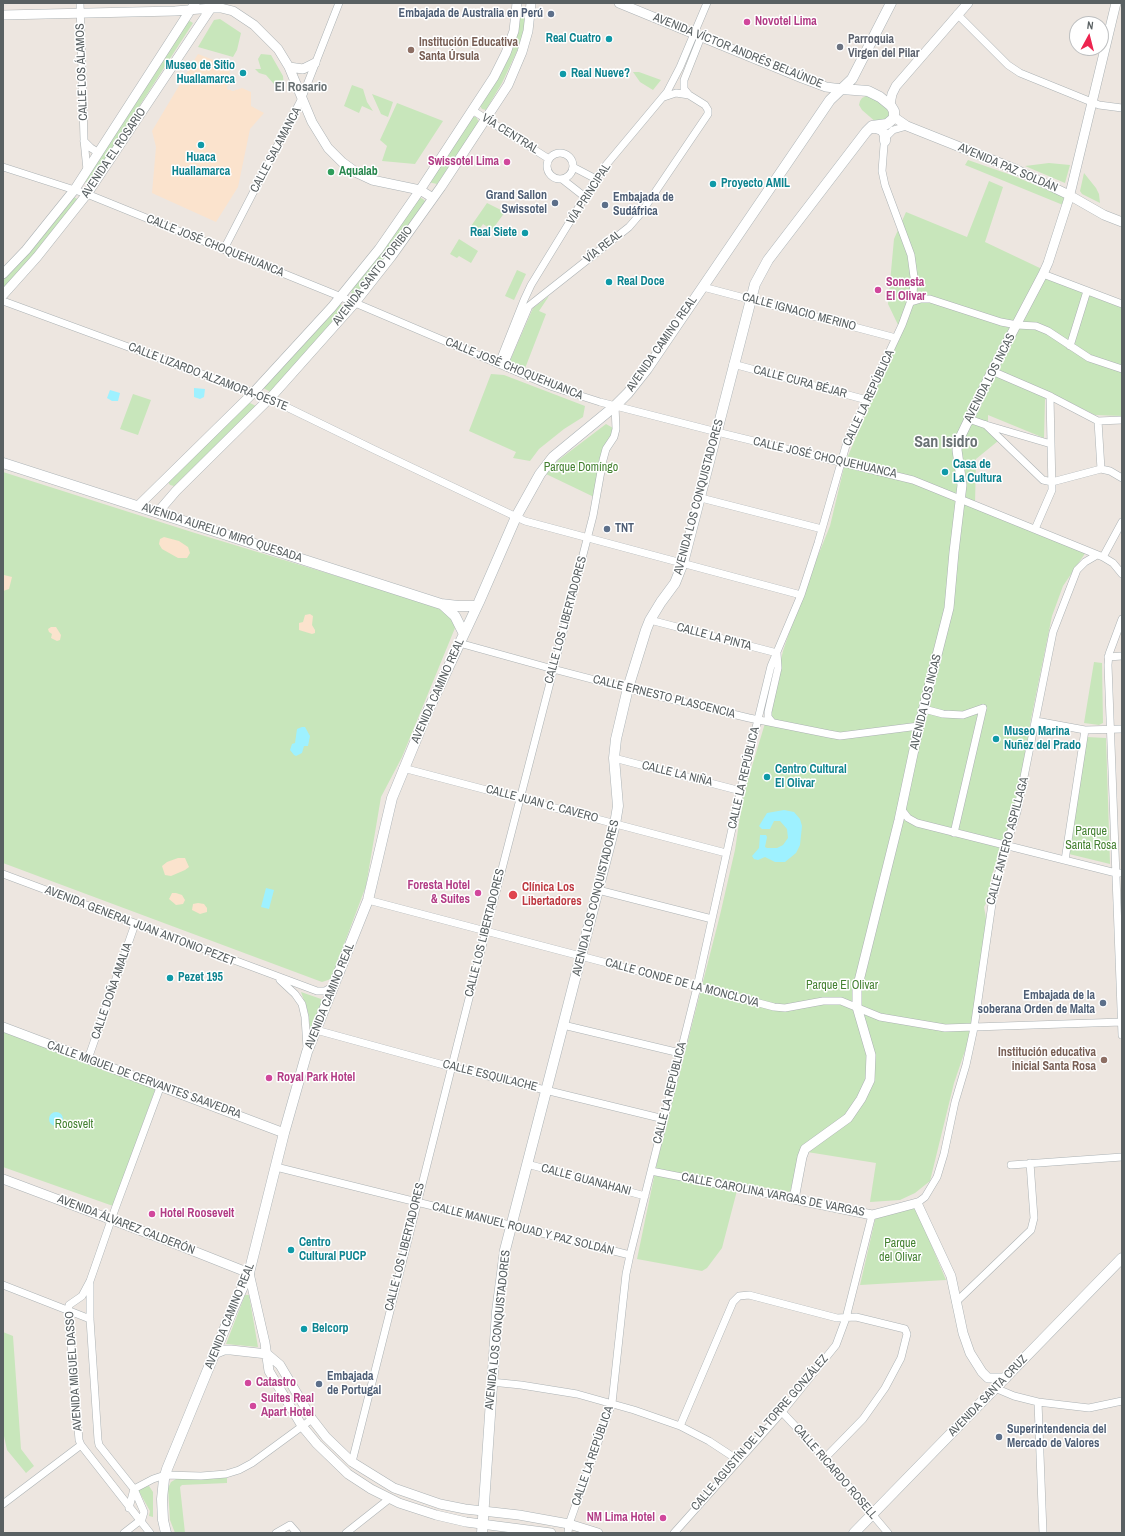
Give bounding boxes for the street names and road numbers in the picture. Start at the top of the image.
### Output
street label: AVENIDA VÍCTOR ANDRÉS BELAÚNDE [651,10,825,92]
street label: CALLE LOS ÁLAMOS [73,23,91,121]
street label: AVENIDA EL ROSARIO [79,105,149,201]
street label: CALLE SALAMANCA [247,105,305,195]
street label: VÍA CENTRAL [479,111,541,157]
street label: AVENIDA PAZ SOLDÁN [956,141,1060,195]
street label: VÍA PRINCIPAL [564,161,614,227]
street label: CALLE JOSÉ CHOQUEHUANCA [144,212,286,280]
street label: AVENIDA SANTO TORIBIO [330,224,416,328]
street label: VÍA REAL [581,228,625,266]
street label: CALLE IGNACIO MERINO [740,290,858,334]
street label: AVENIDA CAMINO REAL [624,294,700,394]
street label: AVENIDA LOS INCAS [961,331,1019,425]
street label: CALLE JOSÉ CHOQUEHUANCA [443,335,585,403]
street label: CALLE LIZARDO ALZAMORA-OESTE [126,340,290,414]
street label: CALLE LA REPÚBLICA [840,348,898,448]
street label: CALLE CURA BÉJAR [752,363,848,401]
street label: AVENIDA LOS CONQUISTADORES [671,418,727,576]
street label: CALLE JOSÉ CHOQUEHUANCA [752,434,898,482]
street label: AVENIDA AURELIO MIRÓ QUESADA [140,500,304,566]
street label: CALLE LOS LIBERTADORES [542,555,590,685]
street label: CALLE LA PINTA [675,620,753,654]
street label: AVENIDA CAMINO REAL [408,636,468,746]
street label: AVENIDA LOS INCAS [907,653,945,751]
street label: CALLE ERNESTO PLASCENCIA [591,672,737,722]
street label: CALLE LA REPÚBLICA [725,725,763,831]
street label: CALLE LA NIÑA [640,758,714,790]
street label: CALLE ANTERO ASPILLAGA [984,775,1032,907]
street label: CALLE JUAN C. CAVERO [484,782,600,826]
street label: AVENIDA LOS CONQUISTADORES [570,818,622,978]
street label: CALLE LOS LIBERTADORES [462,867,508,999]
street label: AVENIDA GENERAL JUAN ANTONIO PEZET [43,883,237,969]
street label: CALLE DOÑA AMALIA [89,941,135,1041]
street label: AVENIDA CAMINO REAL [302,941,358,1051]
street label: CALLE CONDE DE LA MONCLOVA [603,955,761,1011]
street label: CALLE MIGUEL DE CERVANTES SAAVEDRA [45,1038,243,1122]
street label: CALLE LA REPÚBLICA [650,1041,690,1145]
street label: CALLE ESQUILACHE [441,1057,539,1095]
street label: CALLE GUANAHANI [540,1161,632,1199]
street label: CALLE CAROLINA VARGAS DE VARGAS [680,1170,866,1220]
street label: CALLE LOS LIBERTADORES [382,1181,428,1313]
street label: AVENIDA ÁLVAREZ CALDERÓN [55,1192,197,1258]
street label: CALLE MANUEL ROUAD Y PAZ SOLDÁN [431,1199,615,1259]
street label: AVENIDA LOS CONQUISTADORES [482,1249,514,1411]
street label: AVENIDA CAMINO REAL [202,1261,258,1371]
street label: AVENIDA MIGUEL DASSO [63,1311,85,1431]
street label: CALLE AGUSTÍN DE LA TORRE GONZÁLEZ [688,1352,832,1514]
street label: AVENIDA SANTA CRUZ [946,1352,1030,1440]
street label: CALLE LA REPÚBLICA [569,1404,617,1508]
street label: CALLE RICARDO ROSELL [790,1422,880,1522]

